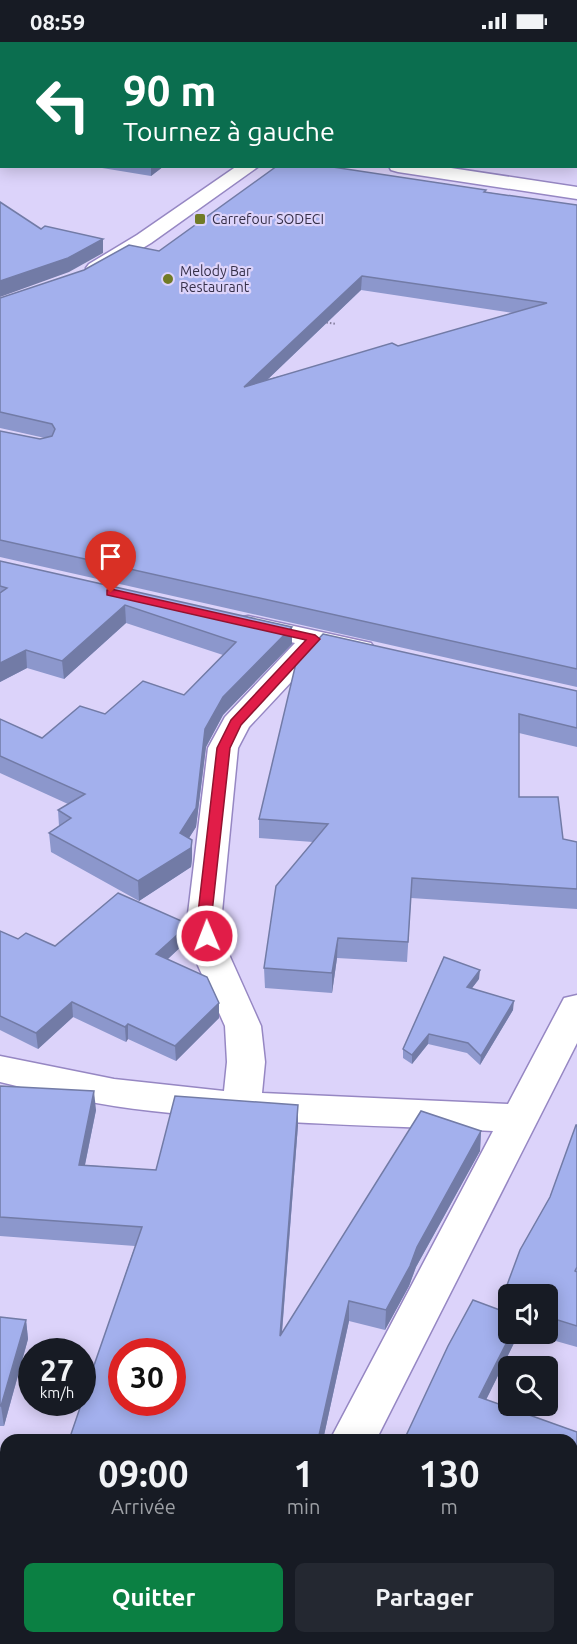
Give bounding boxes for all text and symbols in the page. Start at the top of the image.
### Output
text: 08:59 [30,9,85,34]
icon: left [24,66,102,144]
text: 90 m [123,67,217,114]
text: Tournez à gauche [123,116,335,146]
place label: Carrefour SODECI [212,211,324,227]
marker: Carrefour SODECI [193,212,207,226]
place label: Melody Bar Restaurant [180,263,252,295]
marker: Melody Bar Restaurant [161,272,175,286]
pin [85,531,136,593]
icon: arrive [94,540,127,573]
position arrow [175,904,239,968]
map controls [498,1284,558,1416]
button: sound [498,1284,558,1344]
speed limit sign: 30 [108,1338,186,1416]
text: 27 [40,1353,74,1387]
button: search [498,1356,558,1416]
text: km/h [40,1384,74,1401]
text: 09:00 [98,1453,188,1494]
text: 1 [293,1453,314,1494]
text: 130 [419,1453,480,1494]
text: Arrivée [111,1495,176,1518]
text: min [287,1495,320,1518]
text: m [441,1495,458,1518]
button: Quitter [24,1563,283,1632]
button: Partager [295,1563,554,1632]

